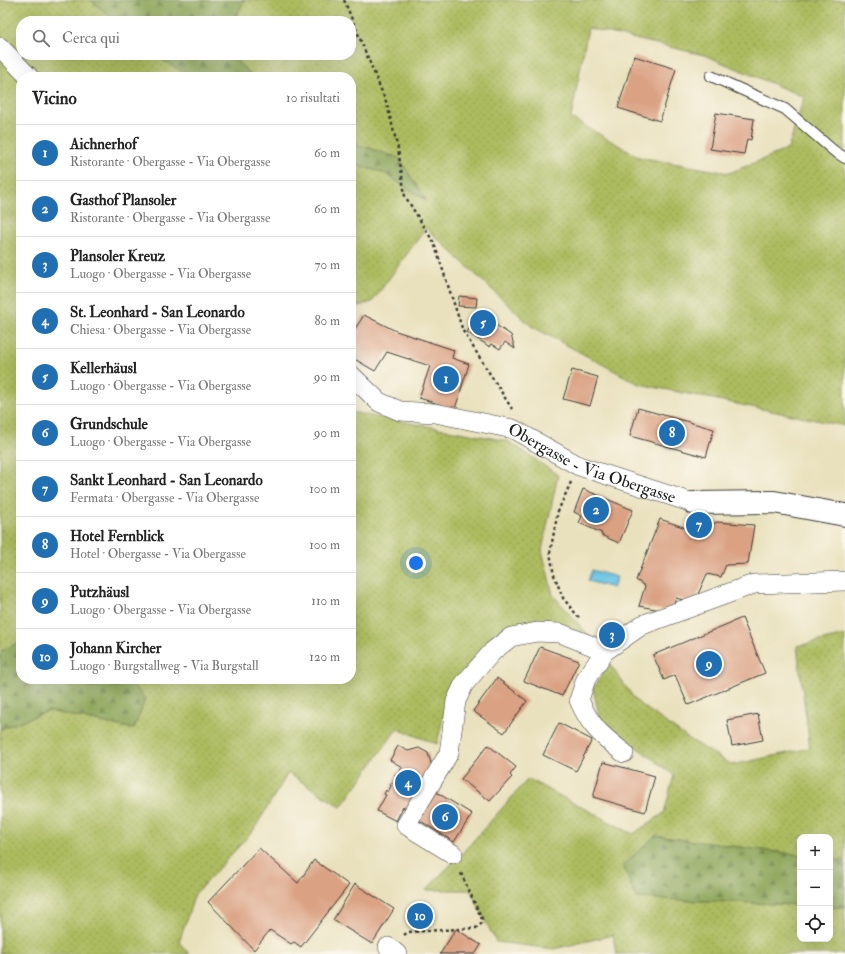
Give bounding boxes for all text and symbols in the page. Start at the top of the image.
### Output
search box [16,16,356,60]
icon: search [30,27,52,49]
text: Cerca qui [62,29,120,48]
text: Vicino [32,88,77,109]
text: 10 risultati [286,90,340,106]
text: Aichnerhof [70,135,137,154]
text: 1 [43,145,47,161]
text: 60 m [314,145,340,161]
text: Ristorante · Obergasse - Via Obergasse [70,154,270,170]
text: Gasthof Plansoler [70,191,176,210]
text: 2 [42,201,48,217]
text: 60 m [314,201,340,217]
text: Ristorante · Obergasse - Via Obergasse [70,210,270,226]
text: Plansoler Kreuz [70,247,165,266]
text: 3 [43,257,48,273]
text: 70 m [315,257,340,273]
text: Luogo · Obergasse - Via Obergasse [70,266,251,282]
text: St. Leonhard - San Leonardo [70,303,245,322]
pin: 5 [470,308,496,338]
text: 4 [41,313,49,329]
text: 80 m [314,313,340,329]
text: Chiesa · Obergasse - Via Obergasse [70,322,251,338]
text: Kellerhäusl [70,359,137,378]
pin: 1 [433,364,459,394]
text: 5 [42,369,48,385]
text: 90 m [314,369,340,385]
text: Luogo · Obergasse - Via Obergasse [70,378,251,394]
text: Grundschule [70,415,148,434]
street label: Obergasse - Via Obergasse [504,418,678,508]
pin: 8 [659,418,685,448]
text: 6 [42,425,48,441]
text: 90 m [314,425,340,441]
text: Luogo · Obergasse - Via Obergasse [70,434,251,450]
text: Sankt Leonhard - San Leonardo [70,471,263,490]
text: 7 [42,481,48,497]
text: 100 m [309,481,340,497]
text: Fermata · Obergasse - Via Obergasse [70,490,259,506]
pin: 2 [583,495,609,525]
pin: 7 [686,510,712,540]
text: Hotel Fernblick [70,527,164,546]
text: 8 [42,537,48,553]
text: 100 m [309,537,340,553]
text: Hotel · Obergasse - Via Obergasse [70,546,246,562]
your location [406,553,426,573]
text: Putzhäusl [70,583,129,602]
text: 9 [42,593,48,609]
text: 110 m [311,593,340,609]
text: Luogo · Obergasse - Via Obergasse [70,602,251,618]
pin: 3 [599,620,625,650]
text: Johann Kircher [70,639,161,658]
text: 10 [39,649,51,665]
text: 120 m [309,649,340,665]
pin: 9 [696,649,722,679]
text: Luogo · Burgstallweg - Via Burgstall [70,658,259,674]
pin: 4 [395,768,421,798]
pin: 6 [432,802,458,832]
map controls [797,834,833,942]
button: + [797,834,833,870]
button: − [797,870,833,906]
pin: 10 [407,901,433,931]
button: locate [797,906,833,942]

